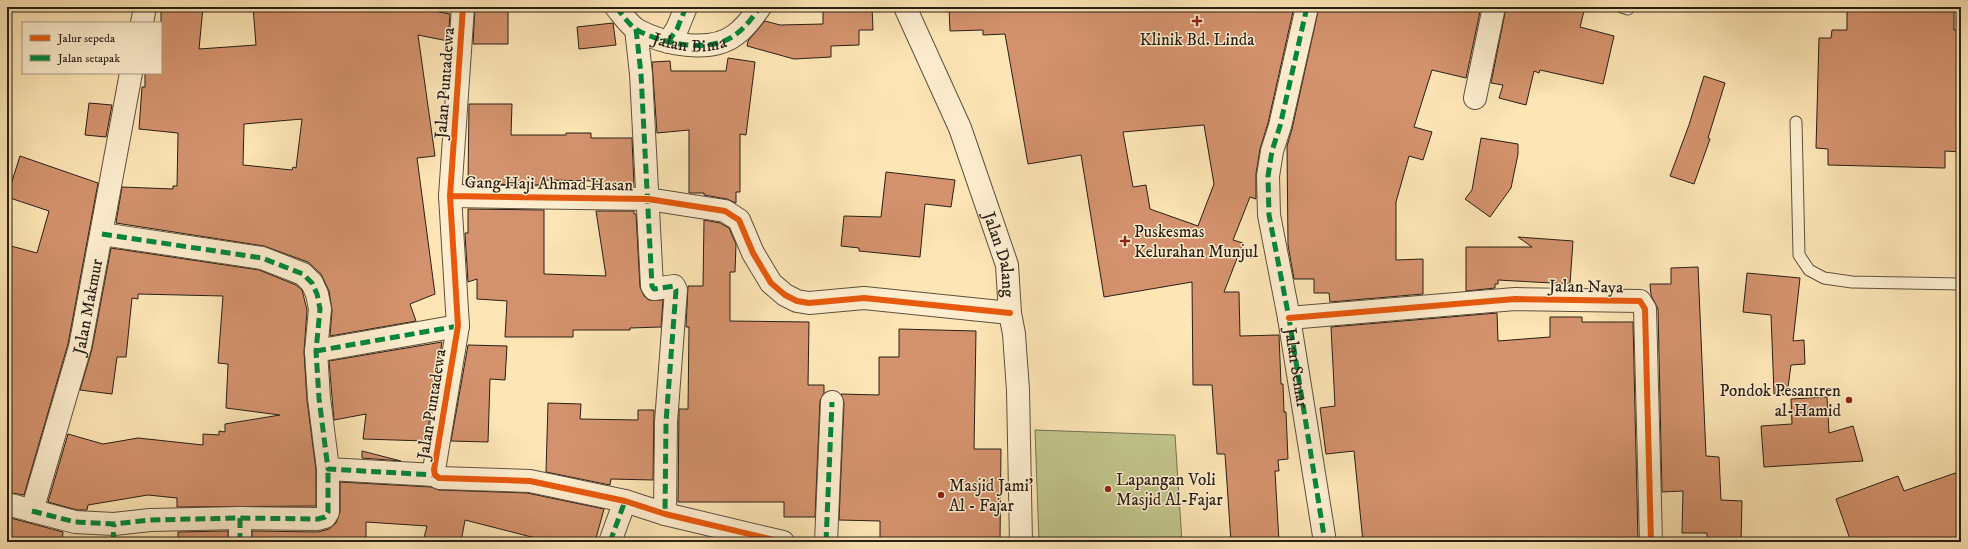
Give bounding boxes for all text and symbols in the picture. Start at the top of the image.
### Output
marker: Klinik Bd. Linda [1191,15,1203,27]
legend [22,22,162,74]
street label: Jalan Puntadewa [430,26,460,142]
street label: Jalan Bima [648,27,730,58]
place label: Klinik Bd. Linda [1139,29,1255,51]
text: Jalur sepeda [57,31,116,46]
text: Jalan setapak [57,51,120,66]
street label: Gang Haji Ahmad Hasan [464,172,634,196]
street label: Jalan Dalang [977,207,1019,299]
place label: Puskesmas Kelurahan Munjul [1134,221,1258,263]
marker: Puskesmas Kelurahan Munjul [1119,235,1131,247]
street label: Jalan Makmur [68,256,108,359]
street label: Jalan Naya [1547,275,1624,299]
street label: Jalan Semar [1278,324,1313,410]
street label: Jalan Puntadewa [412,347,452,463]
place label: Pondok Pesantren al-Hamid [1720,380,1842,422]
marker: Pondok Pesantren al-Hamid [1844,395,1854,405]
place label: Lapangan Voli Masjid Al-Fajar [1116,469,1223,511]
place label: Masjid Jami' Al - Fajar [949,475,1033,517]
marker: Lapangan Voli Masjid Al-Fajar [1103,484,1113,494]
marker: Masjid Jami' Al - Fajar [936,490,946,500]

